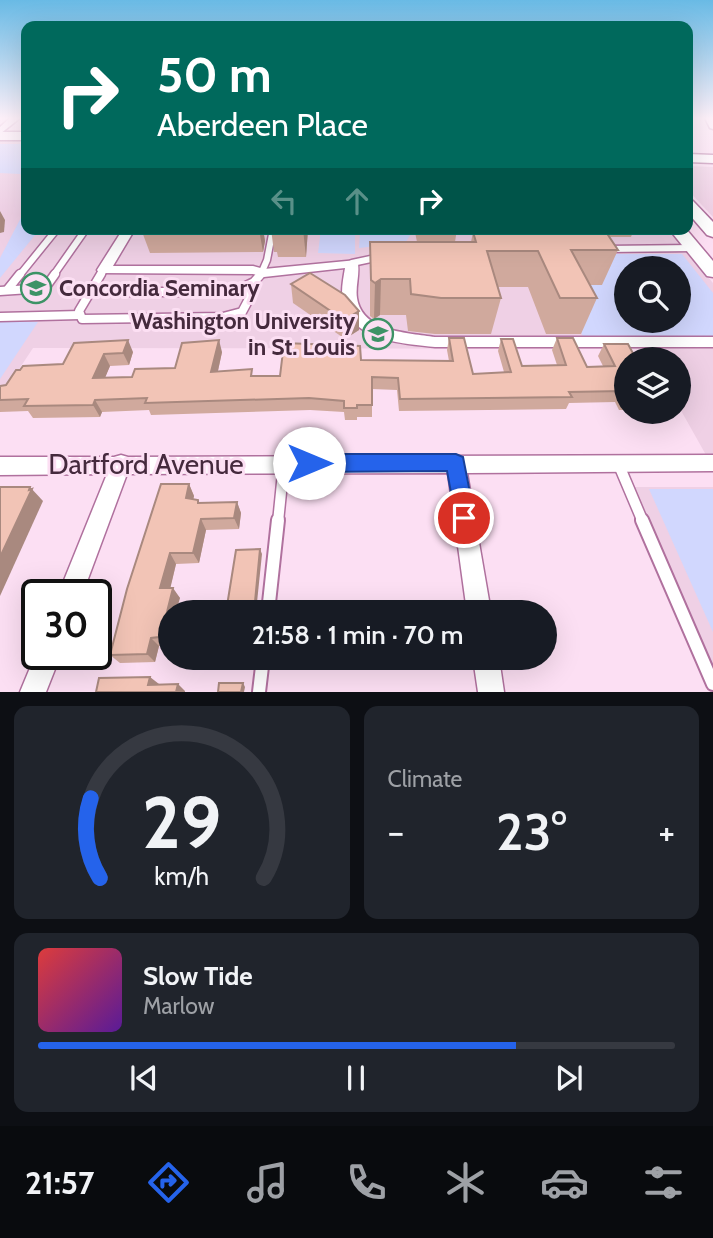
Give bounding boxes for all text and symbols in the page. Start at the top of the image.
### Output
text: 50 m [157,45,272,104]
icon: right [42,49,133,140]
text: Aberdeen Place [157,105,368,144]
icon: left [265,182,303,220]
icon: ahead [338,182,376,220]
icon: right [411,182,449,220]
map controls [614,256,691,424]
button: search [614,256,691,333]
school or university icon: Concordia Seminary [19,271,53,305]
place label: Concordia Seminary [59,274,260,302]
place label: Washington University in St. Louis [131,307,356,361]
school or university icon: Washington University in St. Louis [361,317,395,351]
button: layers [614,347,691,424]
position arrow [272,426,346,500]
street label: Dartford Avenue [48,447,244,481]
pin [434,488,494,548]
icon: arrive [445,499,483,537]
speed limit sign: 30 [21,579,112,670]
text: 21:58 · 1 min · 70 m [252,619,463,651]
text: Climate [388,765,462,793]
text: 29 [142,779,221,867]
text: 23° [496,800,567,863]
text: − [388,808,404,855]
text: + [658,808,675,855]
text: km/h [154,861,209,891]
text: Slow Tide [143,960,253,992]
text: Marlow [143,992,214,1020]
icon: previous [125,1059,163,1097]
icon: pause [337,1059,375,1097]
icon: next [550,1059,588,1097]
icon: directions [144,1158,193,1207]
icon: music [243,1158,292,1207]
icon: phone [342,1158,391,1207]
icon: climate [441,1158,490,1207]
icon: car [540,1158,589,1207]
icon: filters [639,1158,688,1207]
text: 21:57 [25,1163,94,1202]

